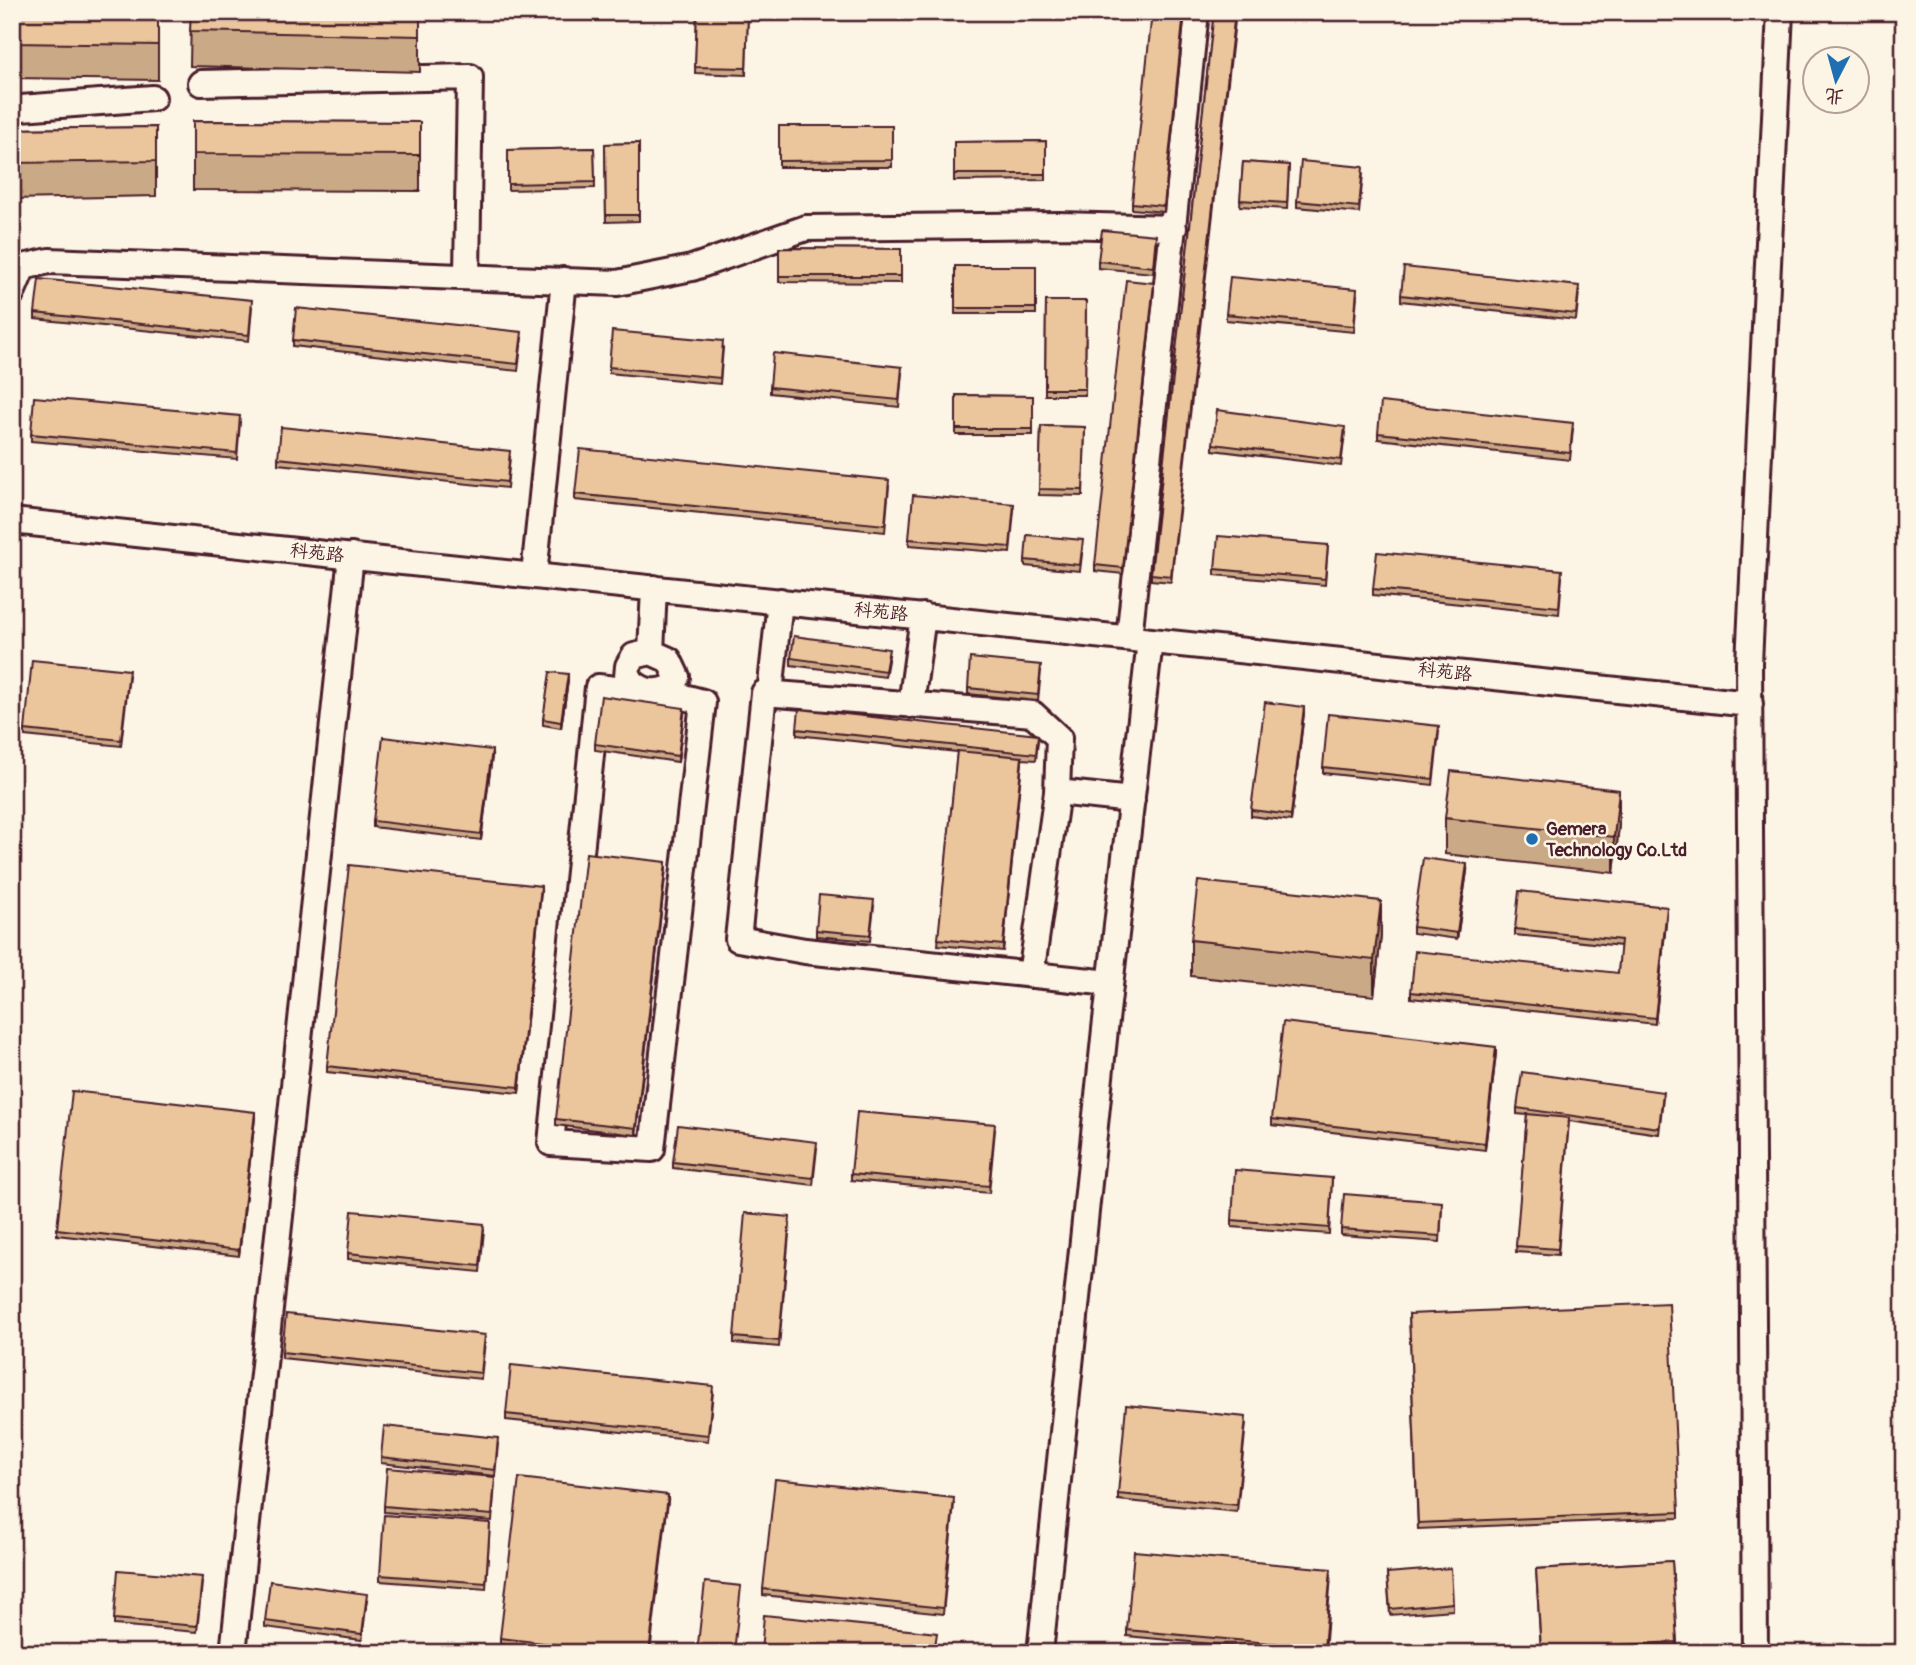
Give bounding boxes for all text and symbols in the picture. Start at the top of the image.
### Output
north arrow [1800,46,1870,116]
text: 北 [1824,83,1845,109]
street label: 科苑路 [289,539,345,567]
street label: 科苑路 [853,598,909,626]
street label: 科苑路 [1417,658,1473,686]
place label: Gemera Technology Co.Ltd [1545,818,1687,862]
marker: Gemera Technology Co.Ltd [1524,831,1540,847]

